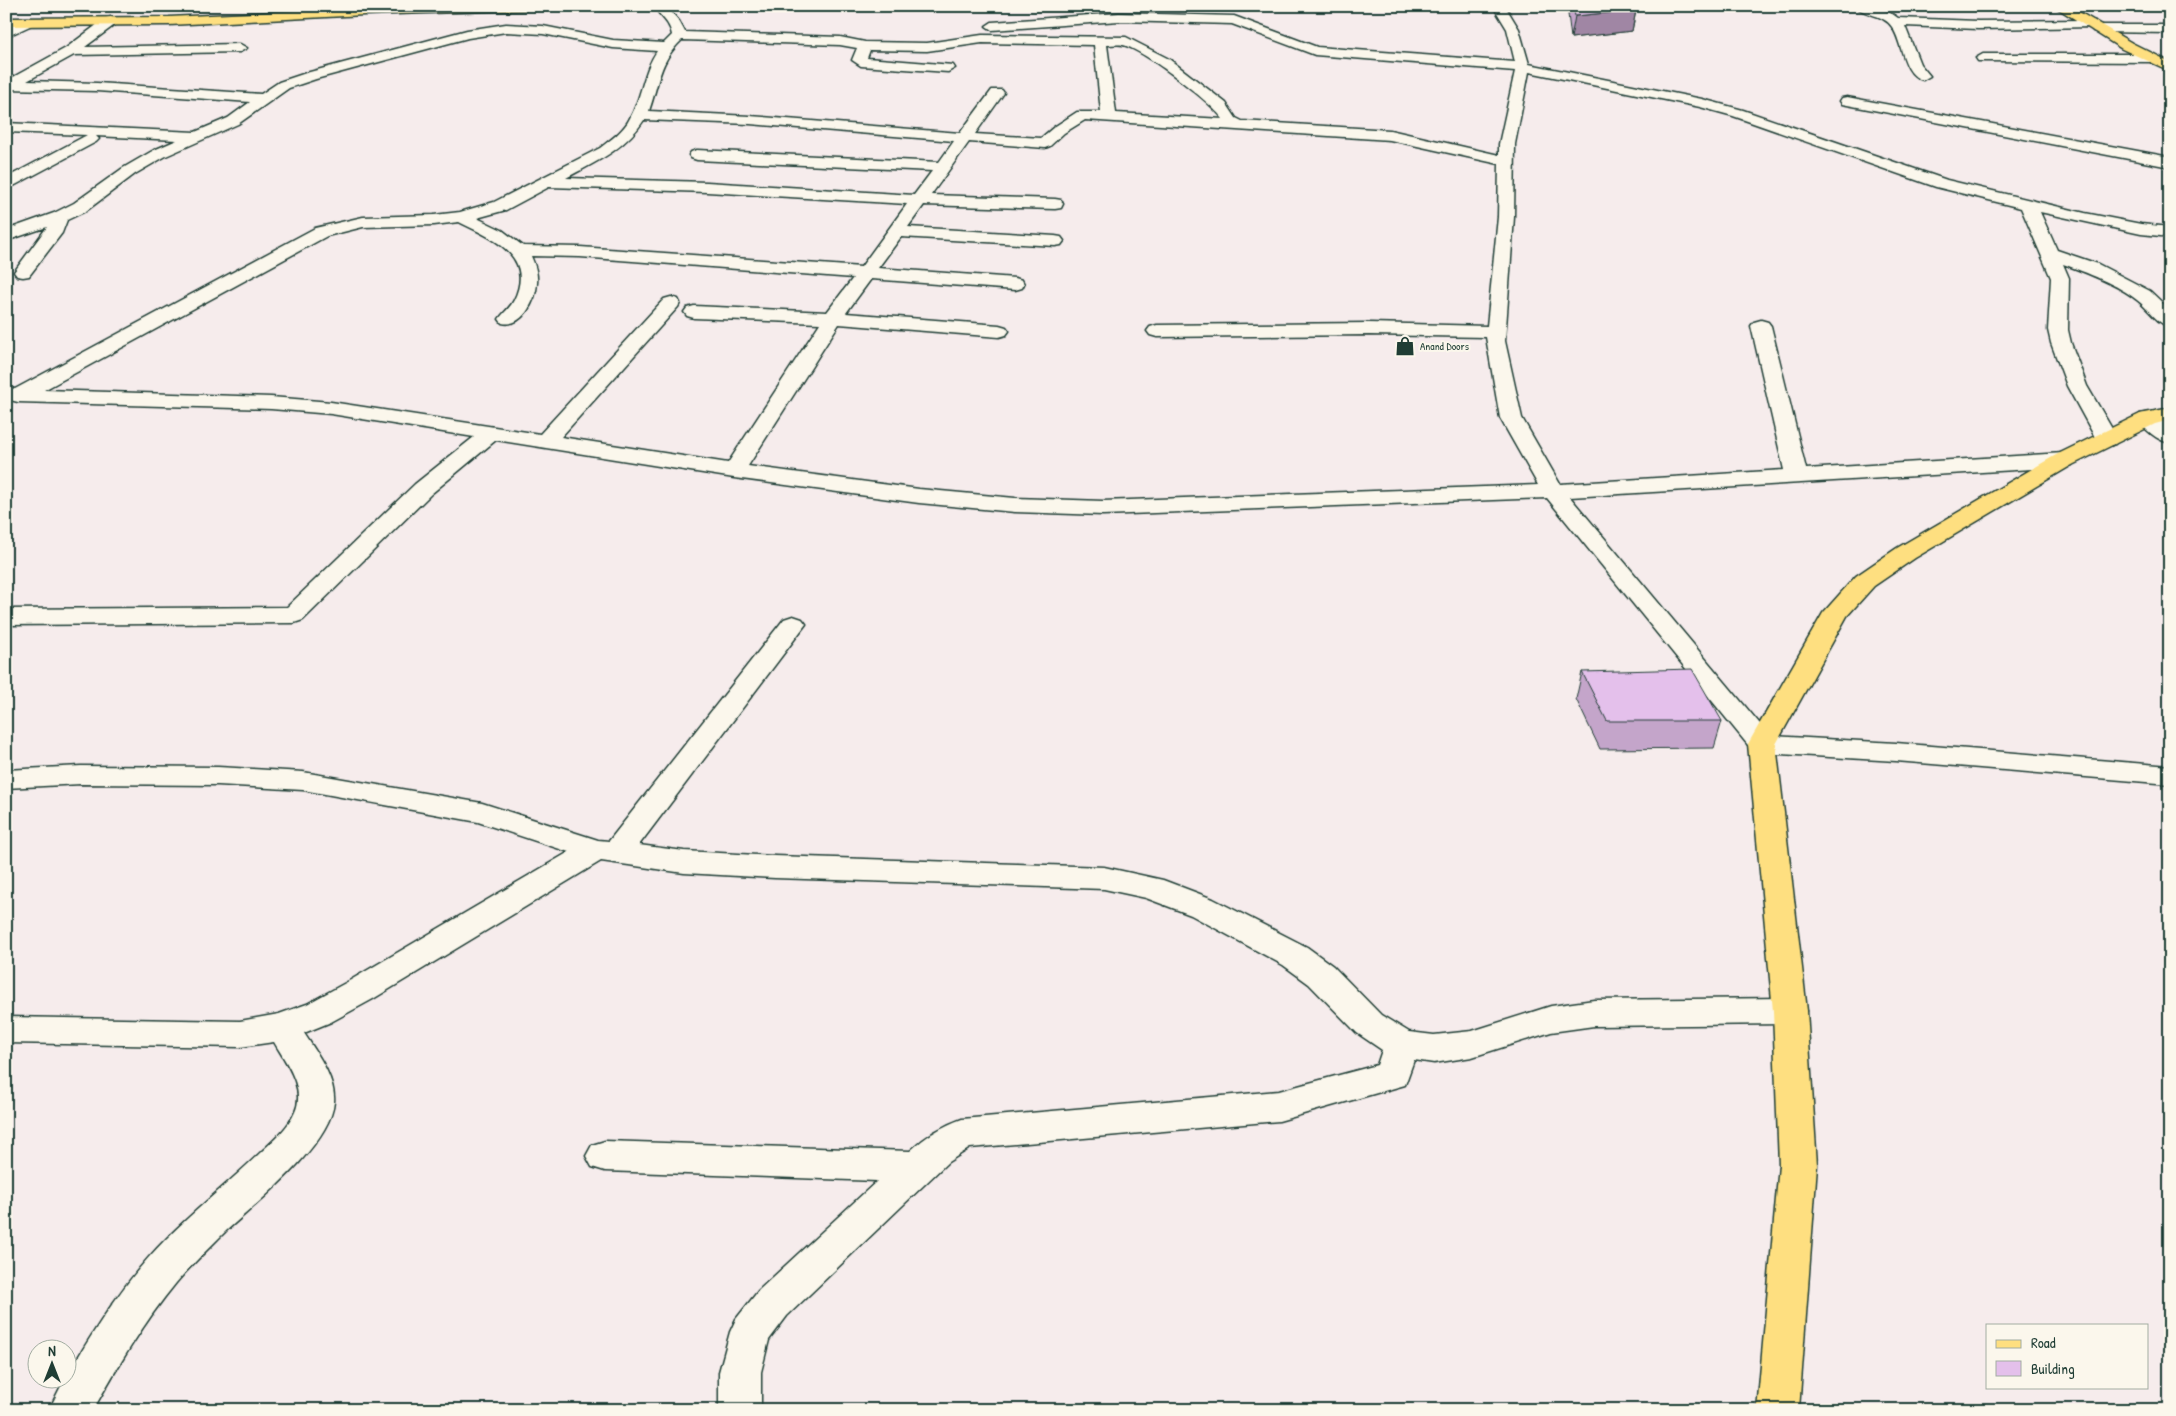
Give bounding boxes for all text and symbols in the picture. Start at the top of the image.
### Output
shop icon: Anand Doors [1394,335,1416,357]
place label: Anand Doors [1420,339,1469,353]
legend [1986,1324,2148,1388]
text: Road [2031,1332,2056,1353]
north arrow [28,1338,78,1388]
text: N [48,1341,56,1360]
text: Building [2031,1358,2075,1379]

